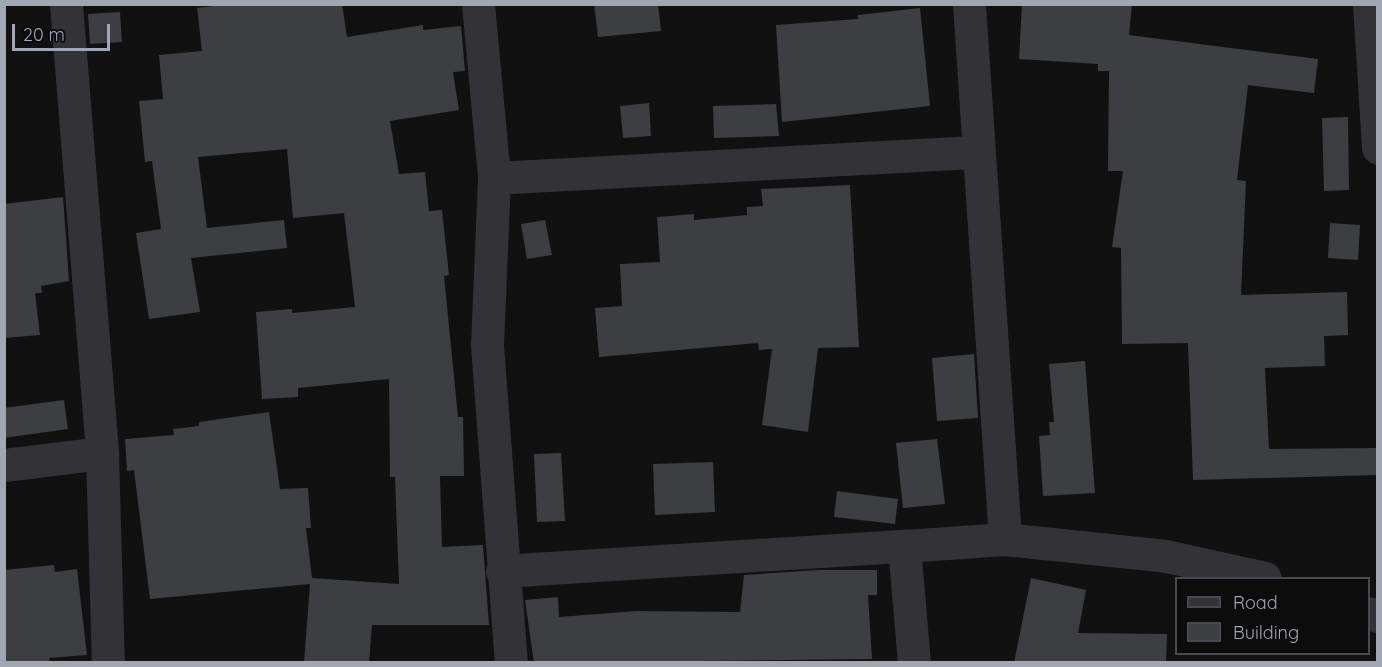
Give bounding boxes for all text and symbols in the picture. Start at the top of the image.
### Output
scale bar [15,12,112,50]
text: 20 m [23,23,65,46]
legend [1175,577,1370,655]
text: Road [1233,591,1278,614]
text: Building [1233,621,1299,644]

